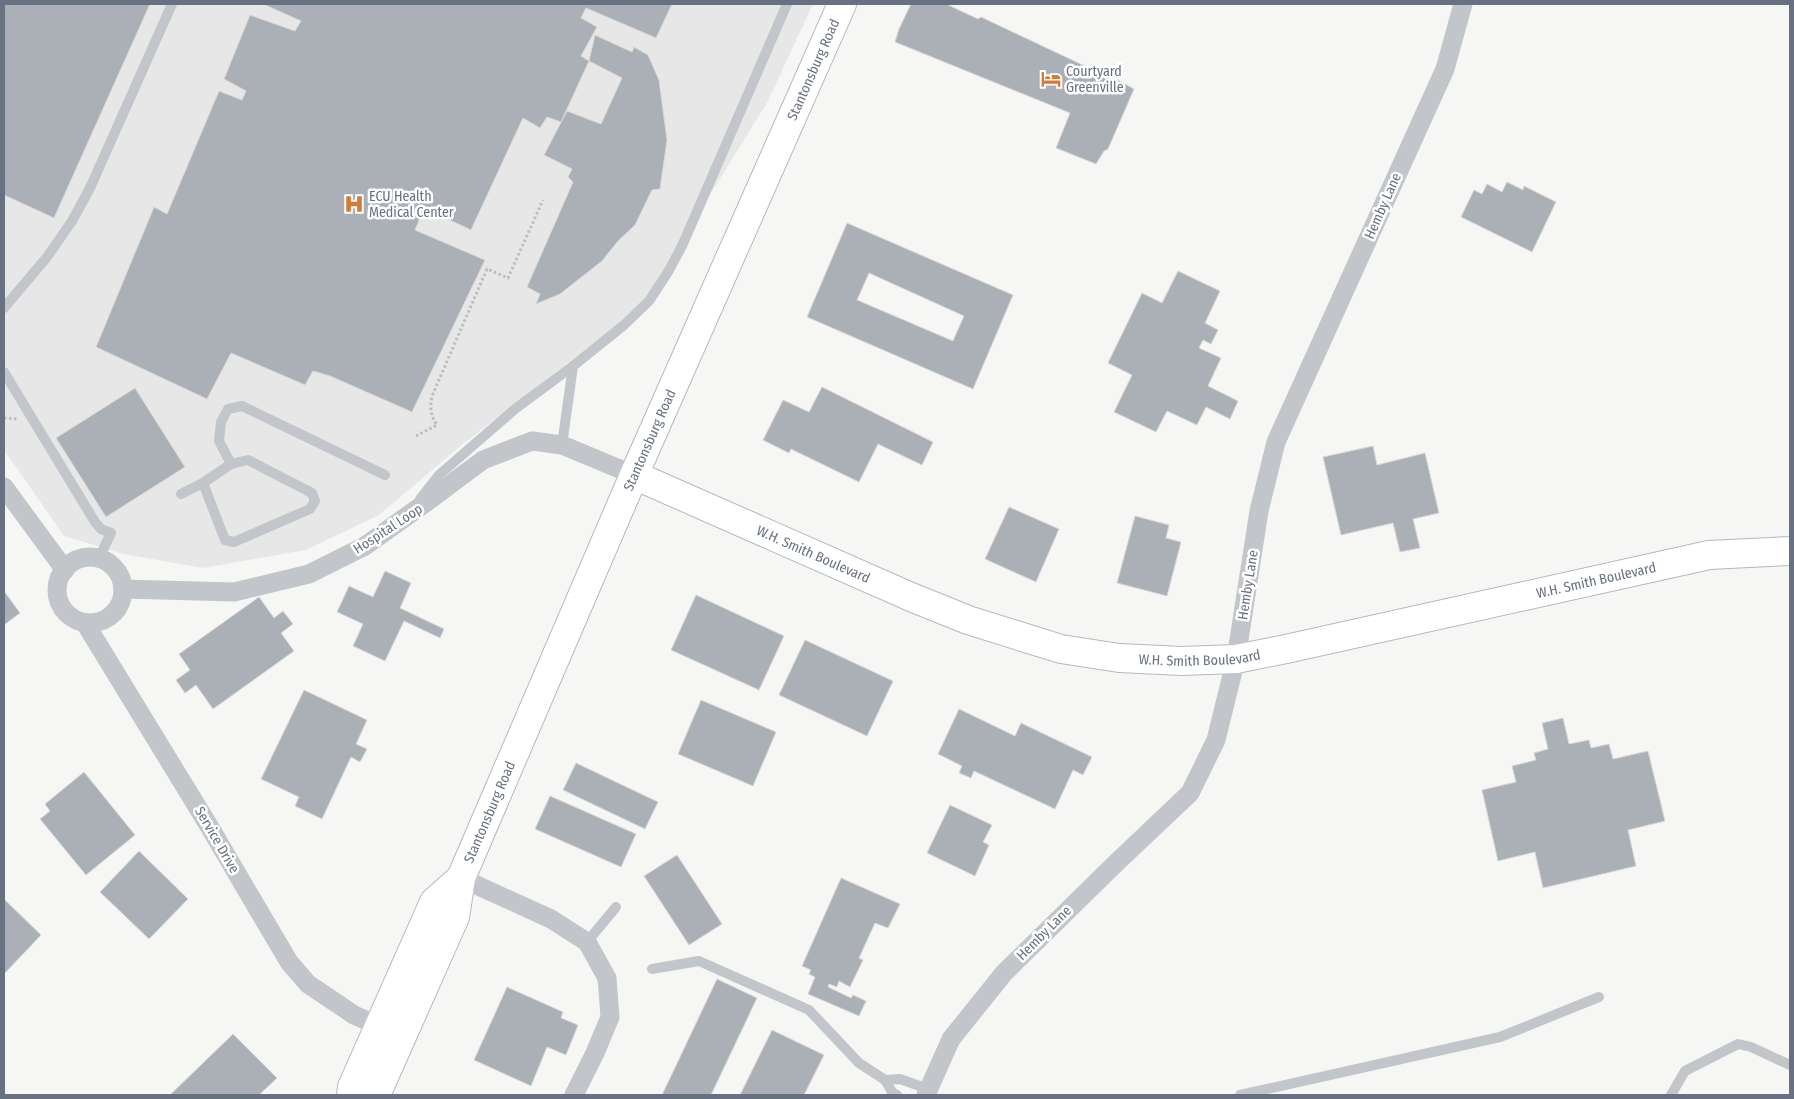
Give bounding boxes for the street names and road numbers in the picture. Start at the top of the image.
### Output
street label: Stantonsburg Road [783,16,843,123]
street label: Hemby Lane [1361,170,1405,242]
street label: Stantonsburg Road [620,387,679,493]
street label: Hospital Loop [350,500,426,558]
street label: W.H. Smith Boulevard [754,522,873,586]
street label: Hemby Lane [1234,549,1262,621]
street label: W.H. Smith Boulevard [1535,559,1658,602]
street label: W.H. Smith Boulevard [1138,646,1262,670]
street label: Stantonsburg Road [460,758,519,866]
street label: Service Drive [191,804,243,876]
street label: Hemby Lane [1013,902,1075,964]

